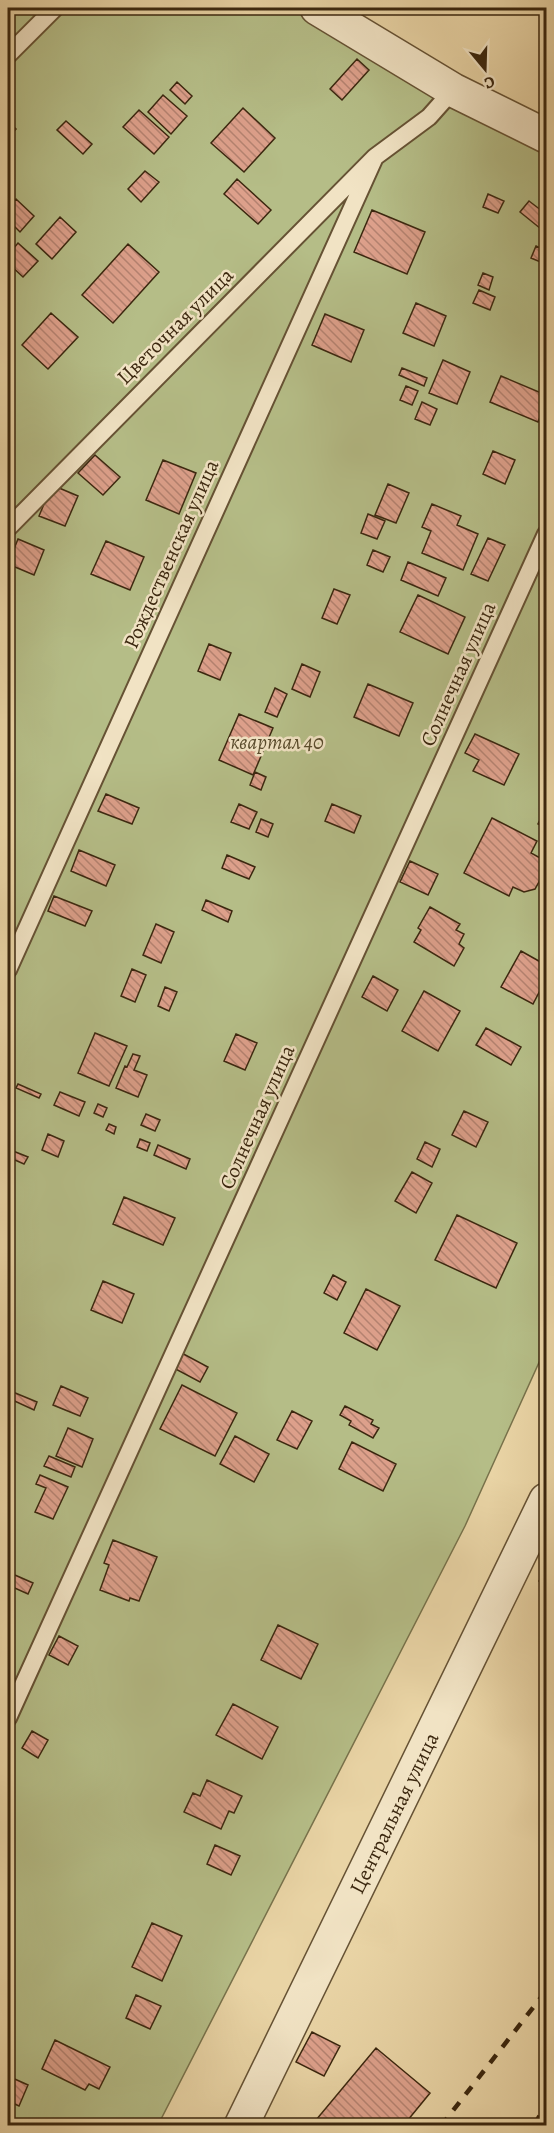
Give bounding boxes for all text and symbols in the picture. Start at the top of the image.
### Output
north arrow [455,39,515,99]
text: С [481,70,498,94]
street label: Цветочная улица [111,261,240,390]
street label: Рождественская улица [117,455,225,653]
street label: Солнечная улица [414,597,503,751]
park label: квартал 40 [230,728,324,756]
street label: Солнечная улица [213,1040,302,1194]
street label: Центральная улица [343,1727,445,1898]

